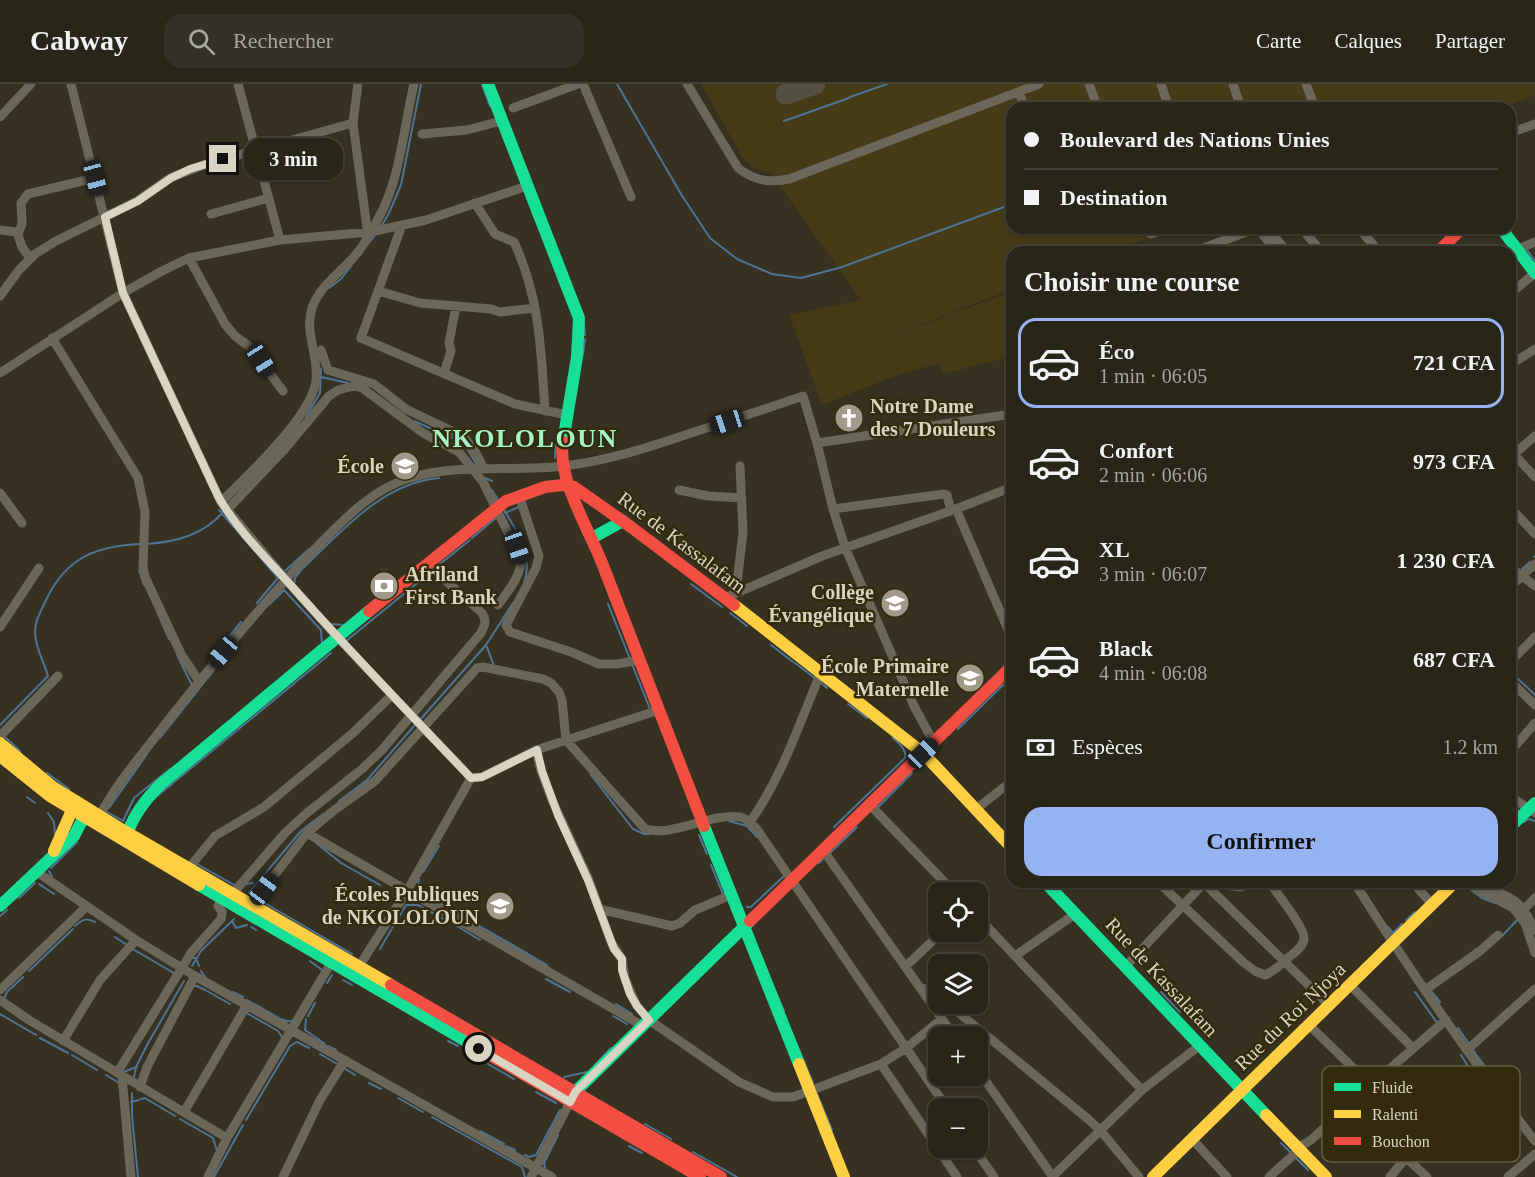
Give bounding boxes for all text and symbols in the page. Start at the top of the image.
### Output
search box [164,14,584,68]
text: Cabway [30,25,128,56]
icon: search [185,25,218,58]
text: Rechercher [233,28,333,53]
text: Carte [1256,29,1301,53]
text: Calques [1334,29,1402,53]
text: Partager [1435,29,1505,53]
text: Boulevard des Nations Unies [1060,127,1330,152]
callout: 3 min [244,138,343,180]
route end [209,145,236,172]
text: 3 min [269,148,318,170]
car [82,158,108,198]
text: Destination [1060,185,1168,210]
text: Choisir une course [1024,267,1240,297]
icon: car [1027,336,1081,390]
text: Éco [1099,339,1134,364]
car [244,340,278,380]
text: 721 CFA [1413,350,1495,375]
text: 1 min · 06:05 [1099,365,1207,387]
place label: Notre Dame des 7 Douleurs [870,395,996,440]
church icon: Notre Dame des 7 Douleurs [833,402,865,434]
car [707,408,747,436]
district label: NKOLOLOUN [432,424,618,453]
icon: car [1027,435,1081,489]
text: Confort [1099,438,1174,463]
text: 973 CFA [1413,449,1495,474]
school or university icon: École [389,450,421,482]
place label: École [337,455,384,477]
text: 2 min · 06:06 [1099,464,1207,486]
street label: Rue de Kassalafam [614,487,751,598]
car [503,527,531,567]
icon: car [1027,534,1081,588]
text: XL [1099,537,1130,562]
text: 1 230 CFA [1396,548,1495,573]
place label: Afriland First Bank [405,563,498,608]
text: 3 min · 06:07 [1099,563,1207,585]
bank icon: Afriland First Bank [368,570,400,602]
place label: Collège Évangélique [768,581,874,627]
school or university icon: Collège Évangélique [879,587,911,619]
car [205,632,241,672]
icon: car [1027,633,1081,687]
text: Black [1099,636,1153,661]
text: 687 CFA [1413,647,1495,672]
place label: École Primaire Maternelle [821,655,949,700]
school or university icon: École Primaire Maternelle [954,662,986,694]
text: 4 min · 06:08 [1099,662,1207,684]
icon: cash [1024,731,1057,764]
car [904,734,942,772]
text: Espèces [1072,734,1143,759]
text: 1.2 km [1442,736,1498,758]
button: Confirmer [1024,807,1498,876]
car [246,869,282,909]
map controls [928,882,988,1158]
button: locate [928,882,988,942]
place label: Écoles Publiques de NKOLOLOUN [322,883,480,928]
school or university icon: Écoles Publiques de NKOLOLOUN [484,890,516,922]
street label: Rue de Kassalafam [1101,913,1223,1041]
button: layers [928,954,988,1014]
street label: Rue du Roi Njoya [1230,958,1351,1075]
button: + [928,1026,988,1086]
route start [465,1035,492,1062]
legend [1322,1066,1520,1162]
text: Fluide [1372,1079,1413,1096]
button: − [928,1098,988,1158]
text: Ralenti [1372,1106,1419,1123]
text: Bouchon [1372,1133,1430,1150]

